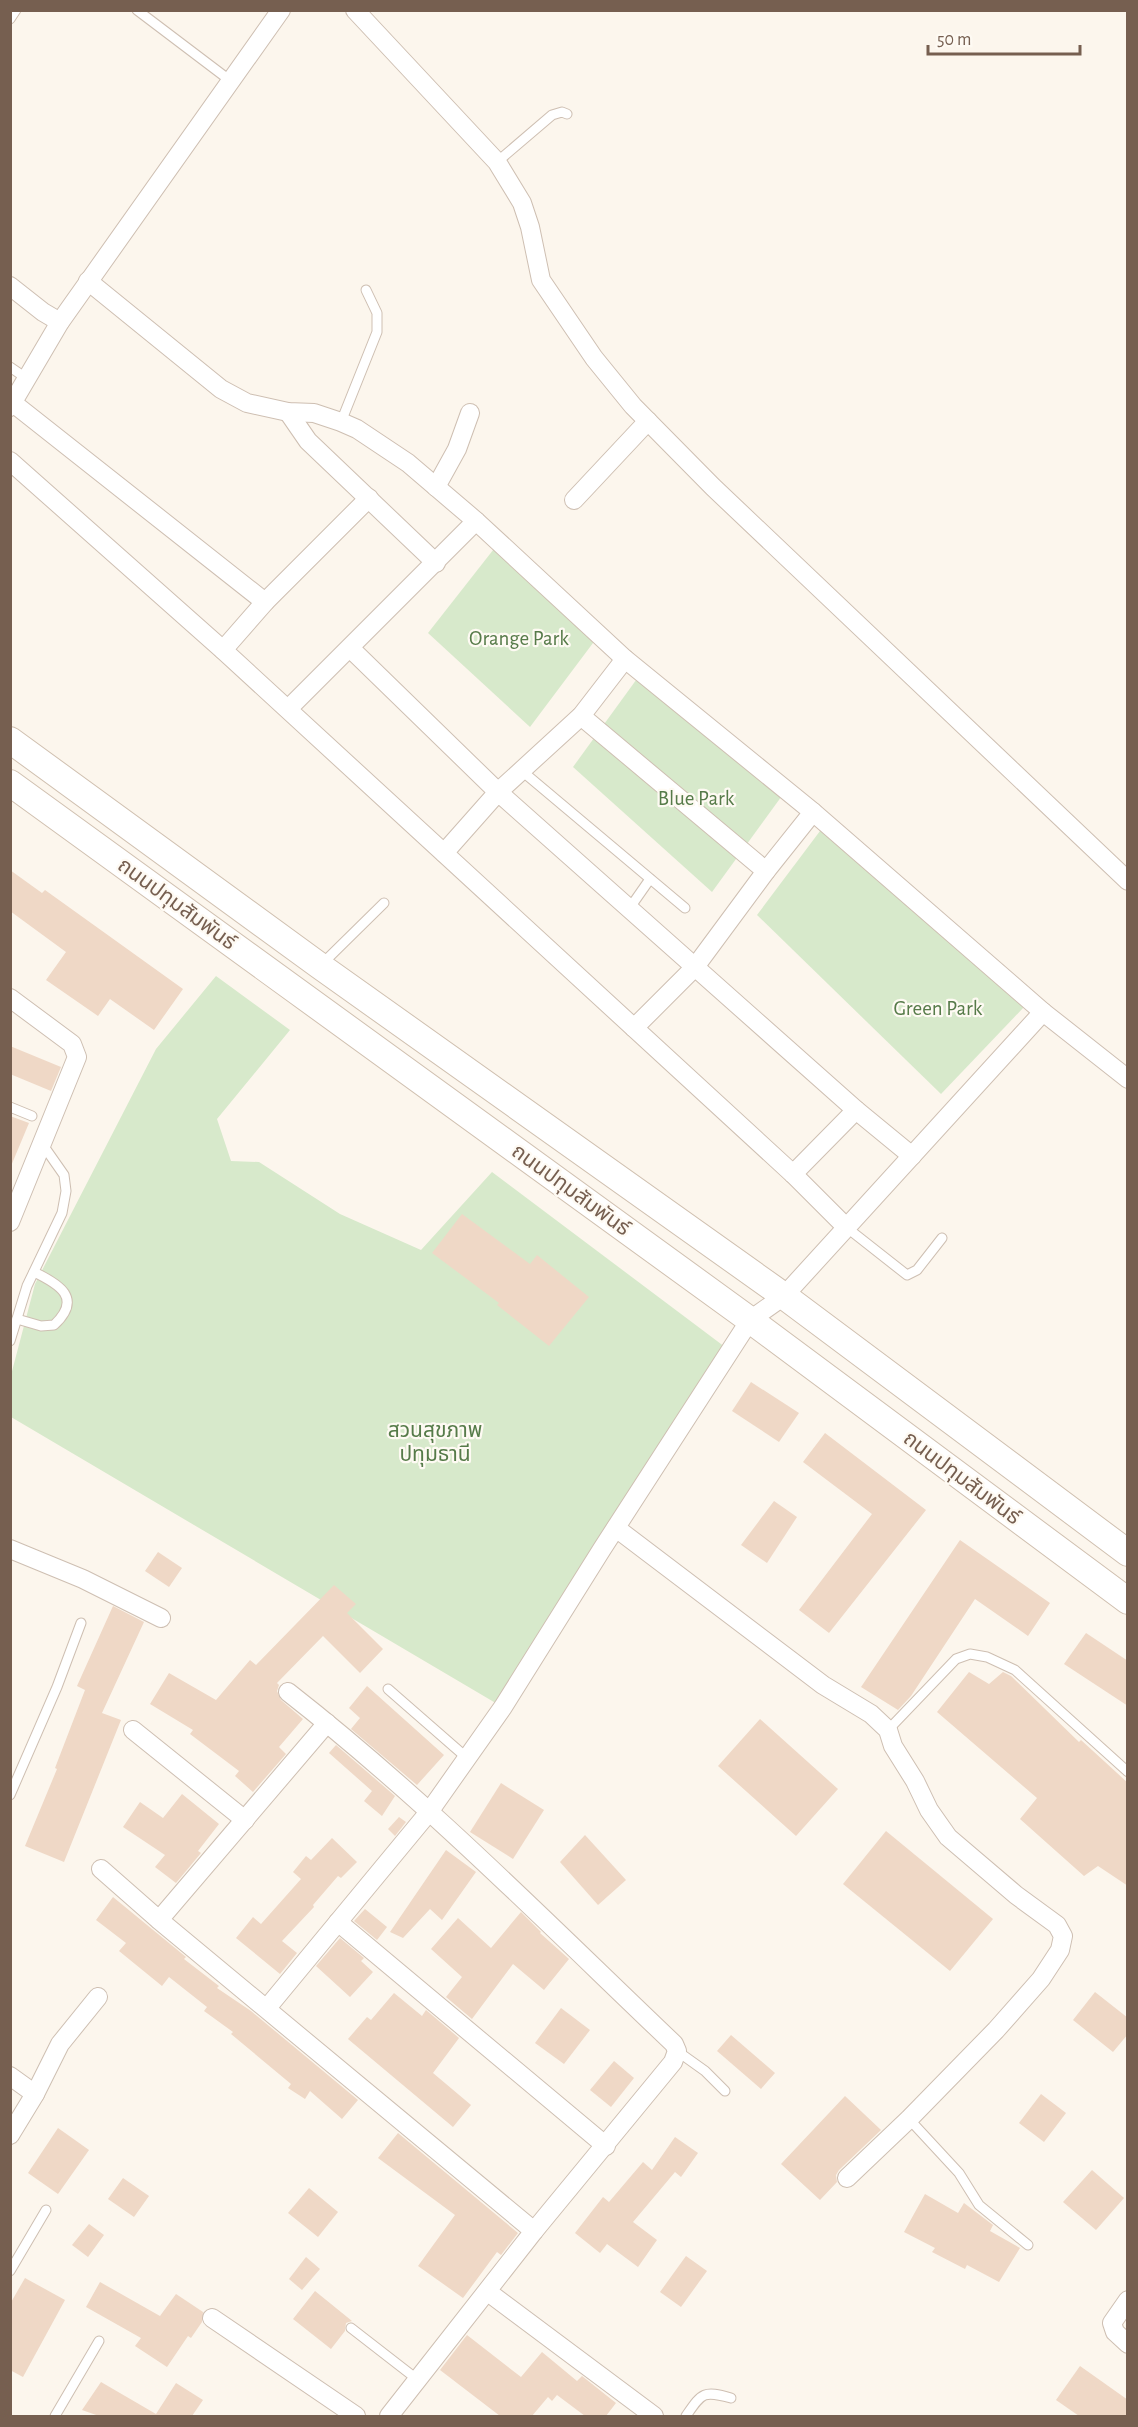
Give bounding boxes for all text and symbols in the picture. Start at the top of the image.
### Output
scale bar [928,18,1080,56]
text: 50 m [937,31,971,49]
park label: Orange Park [469,628,569,649]
park label: Blue Park [658,788,735,809]
street label: ถนนปทุมสัมพันธ์ [113,854,240,956]
park label: Green Park [894,998,983,1019]
street label: ถนนปทุมสัมพันธ์ [507,1140,634,1242]
park label: สวนสุขภาพ ปทุมธานี [388,1420,482,1467]
street label: ถนนปทุมสัมพันธ์ [898,1427,1025,1530]

